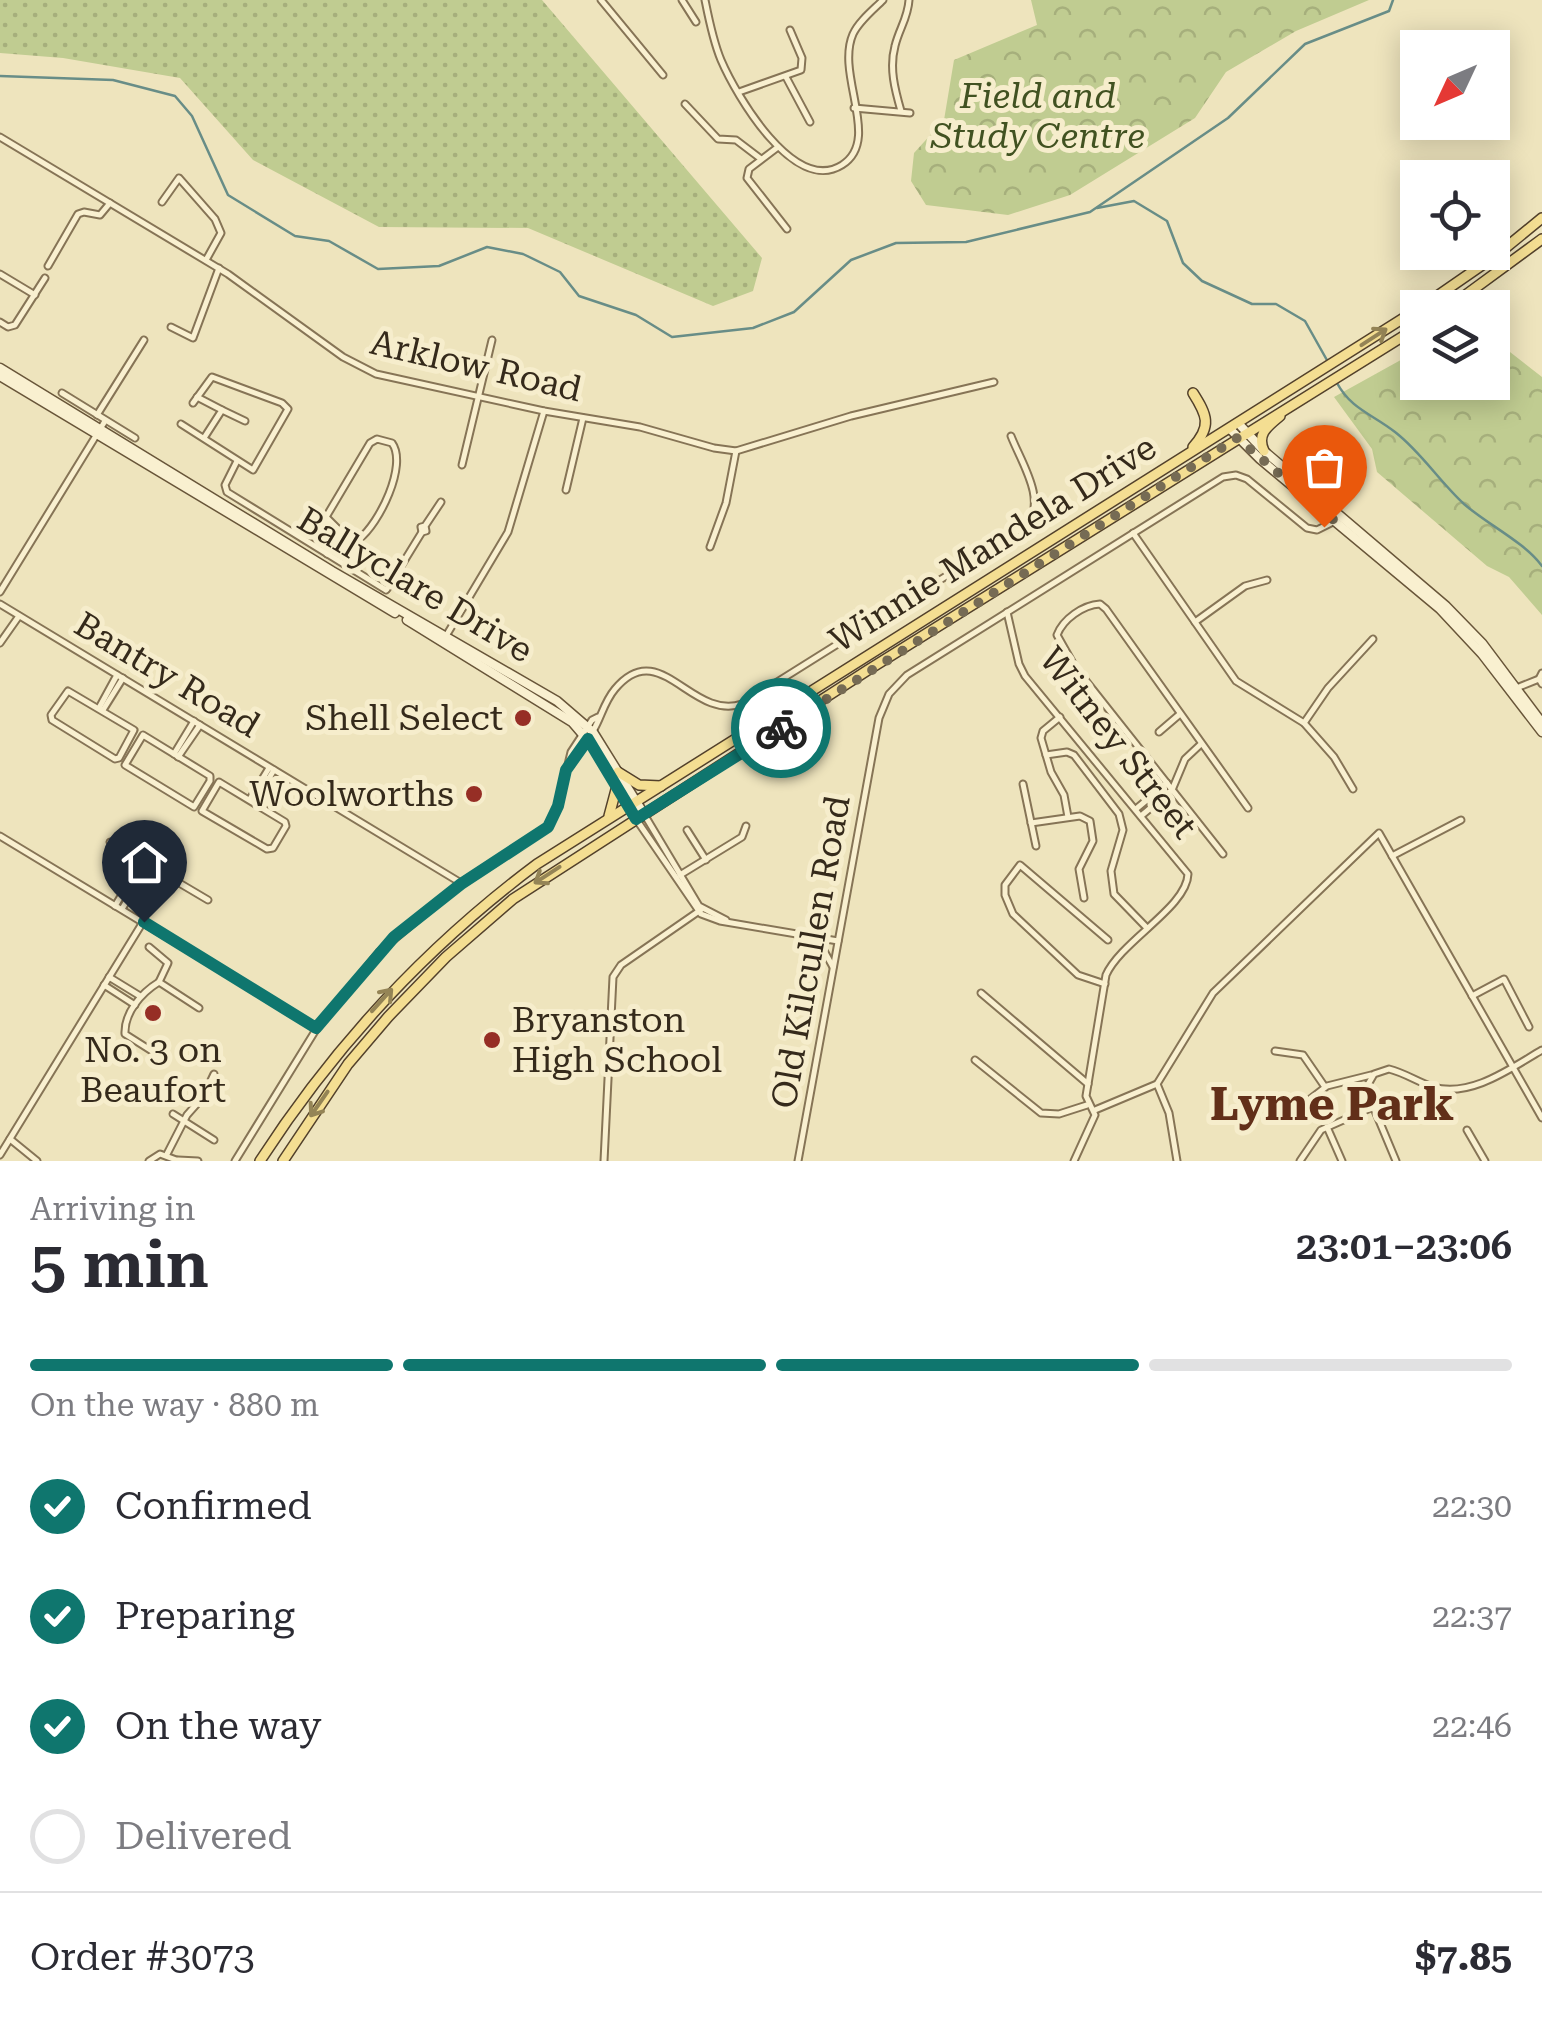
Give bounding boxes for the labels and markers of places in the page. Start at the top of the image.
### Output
pin [1282,425,1367,528]
place label: Shell Select [305,698,503,739]
marker: Shell Select [512,707,534,729]
place label: Woolworths [249,774,454,815]
marker: Woolworths [463,783,485,805]
pin [102,820,187,923]
place label: Bryanston High School [512,1000,722,1081]
marker: No. 3 on Beaufort [142,1002,164,1024]
marker: Bryanston High School [481,1029,503,1051]
place label: No. 3 on Beaufort [80,1030,226,1111]

